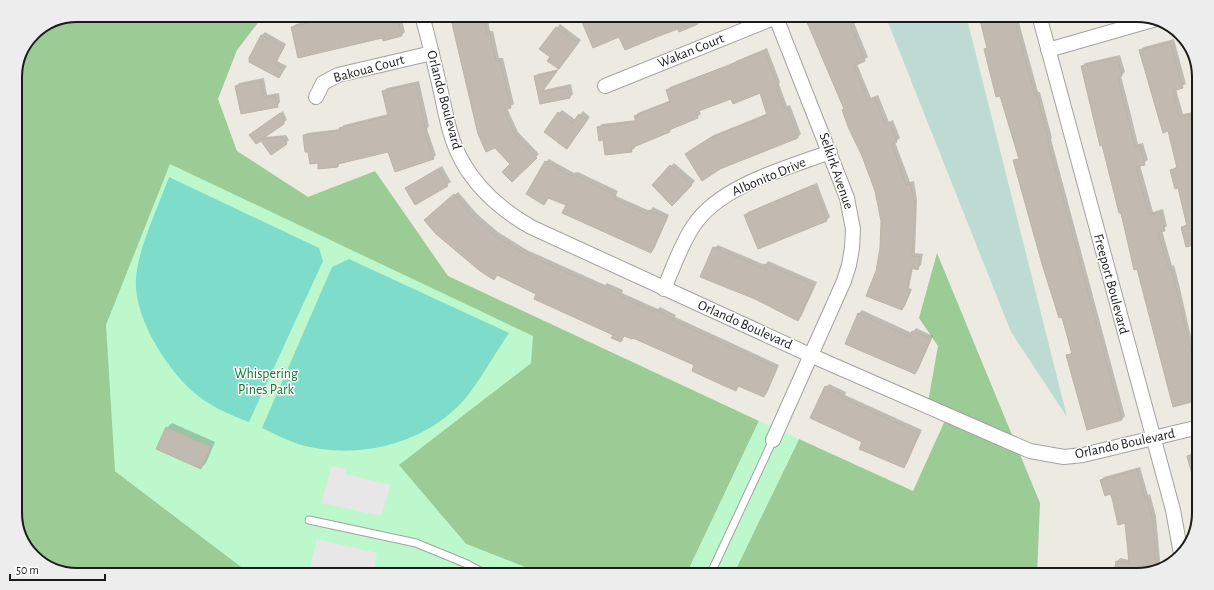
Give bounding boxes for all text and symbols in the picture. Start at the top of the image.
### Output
street label: Wakan Court [656,31,727,71]
street label: Orlando Boulevard [424,49,464,151]
street label: Bakoua Court [332,53,406,85]
street label: Selkirk Avenue [816,131,856,211]
street label: Albonito Drive [730,155,808,199]
street label: Freeport Boulevard [1091,232,1131,336]
street label: Orlando Boulevard [696,298,794,352]
park label: Whispering Pines Park [234,367,298,397]
street label: Orlando Boulevard [1074,427,1176,461]
scale bar [10,556,105,582]
text: 50 m [16,564,39,576]

